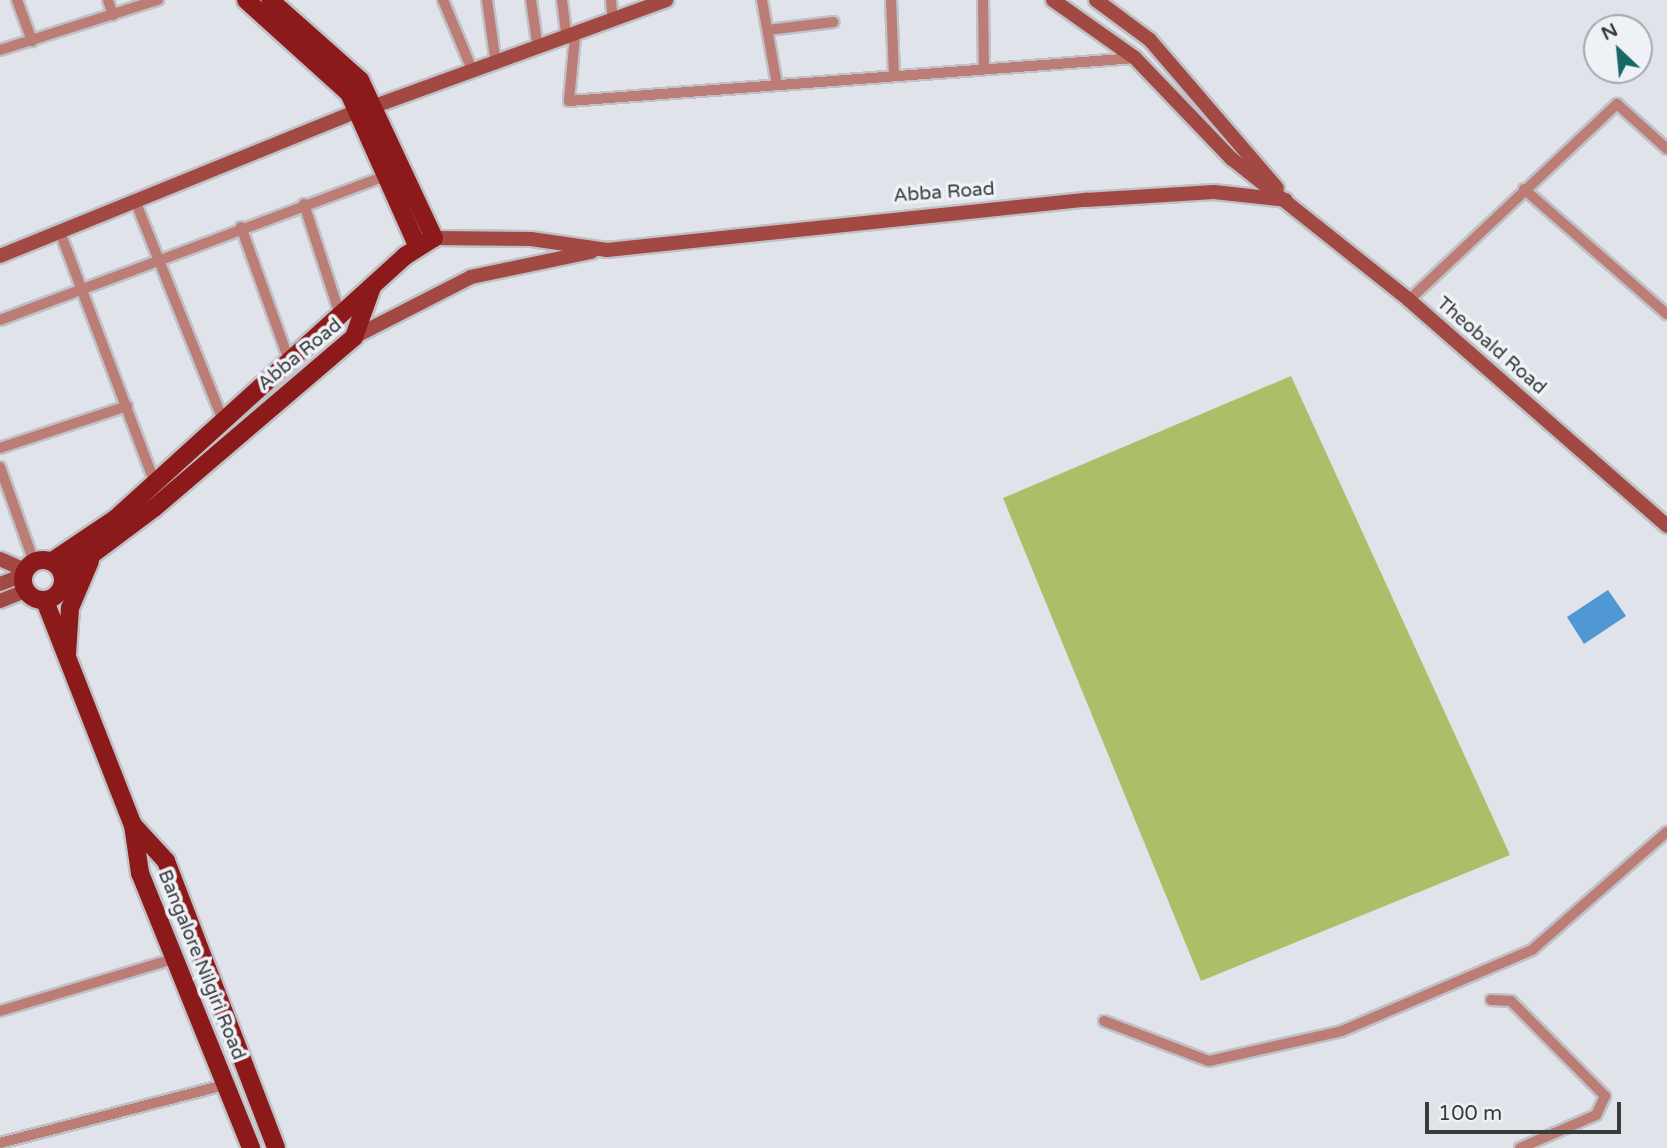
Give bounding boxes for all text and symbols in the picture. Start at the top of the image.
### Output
north arrow [1583,14,1653,84]
text: N [1598,19,1621,45]
street label: Abba Road [893,178,995,208]
street label: Theobald Road [1432,292,1550,400]
street label: Abba Road [253,314,347,396]
street label: Bangalore Nilgiri Road [152,867,250,1063]
scale bar [1429,1088,1625,1132]
text: 100 m [1438,1101,1502,1126]

